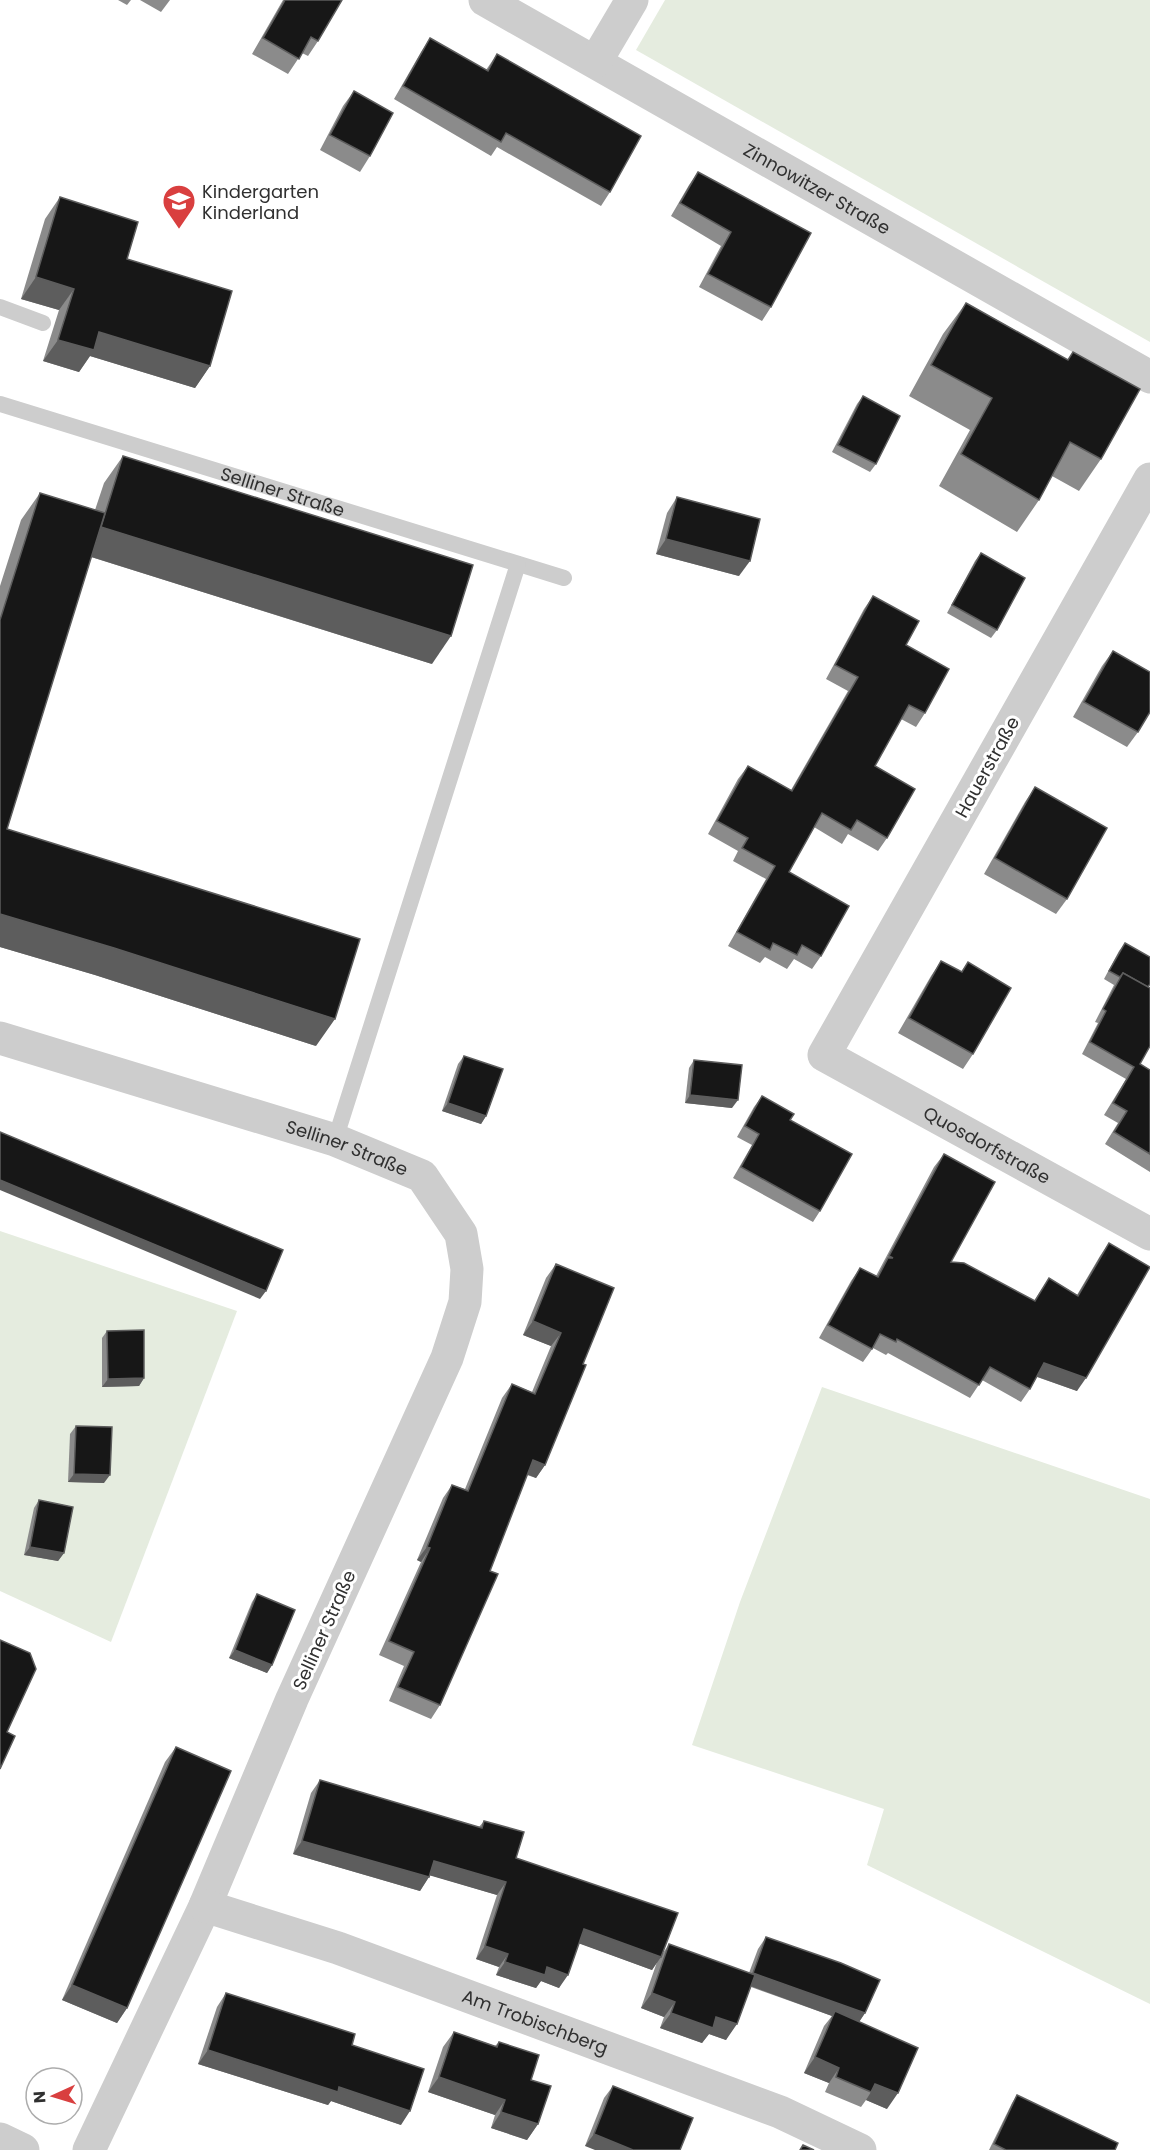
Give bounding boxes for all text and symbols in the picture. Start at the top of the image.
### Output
street label: Zinnowitzer Straße [739,137,895,240]
place label: Kindergarten Kinderland [202,179,319,225]
school or university icon: Kindergarten Kinderland [161,183,197,230]
street label: Selliner Straße [218,460,348,522]
street label: Hauerstraße [949,712,1025,822]
street label: Quosdorfstraße [919,1100,1055,1190]
street label: Selliner Straße [283,1113,412,1181]
street label: Selliner Straße [286,1566,362,1694]
street label: Am Trobischberg [459,1983,612,2060]
north arrow [24,2066,84,2126]
text: N [28,2090,51,2104]

